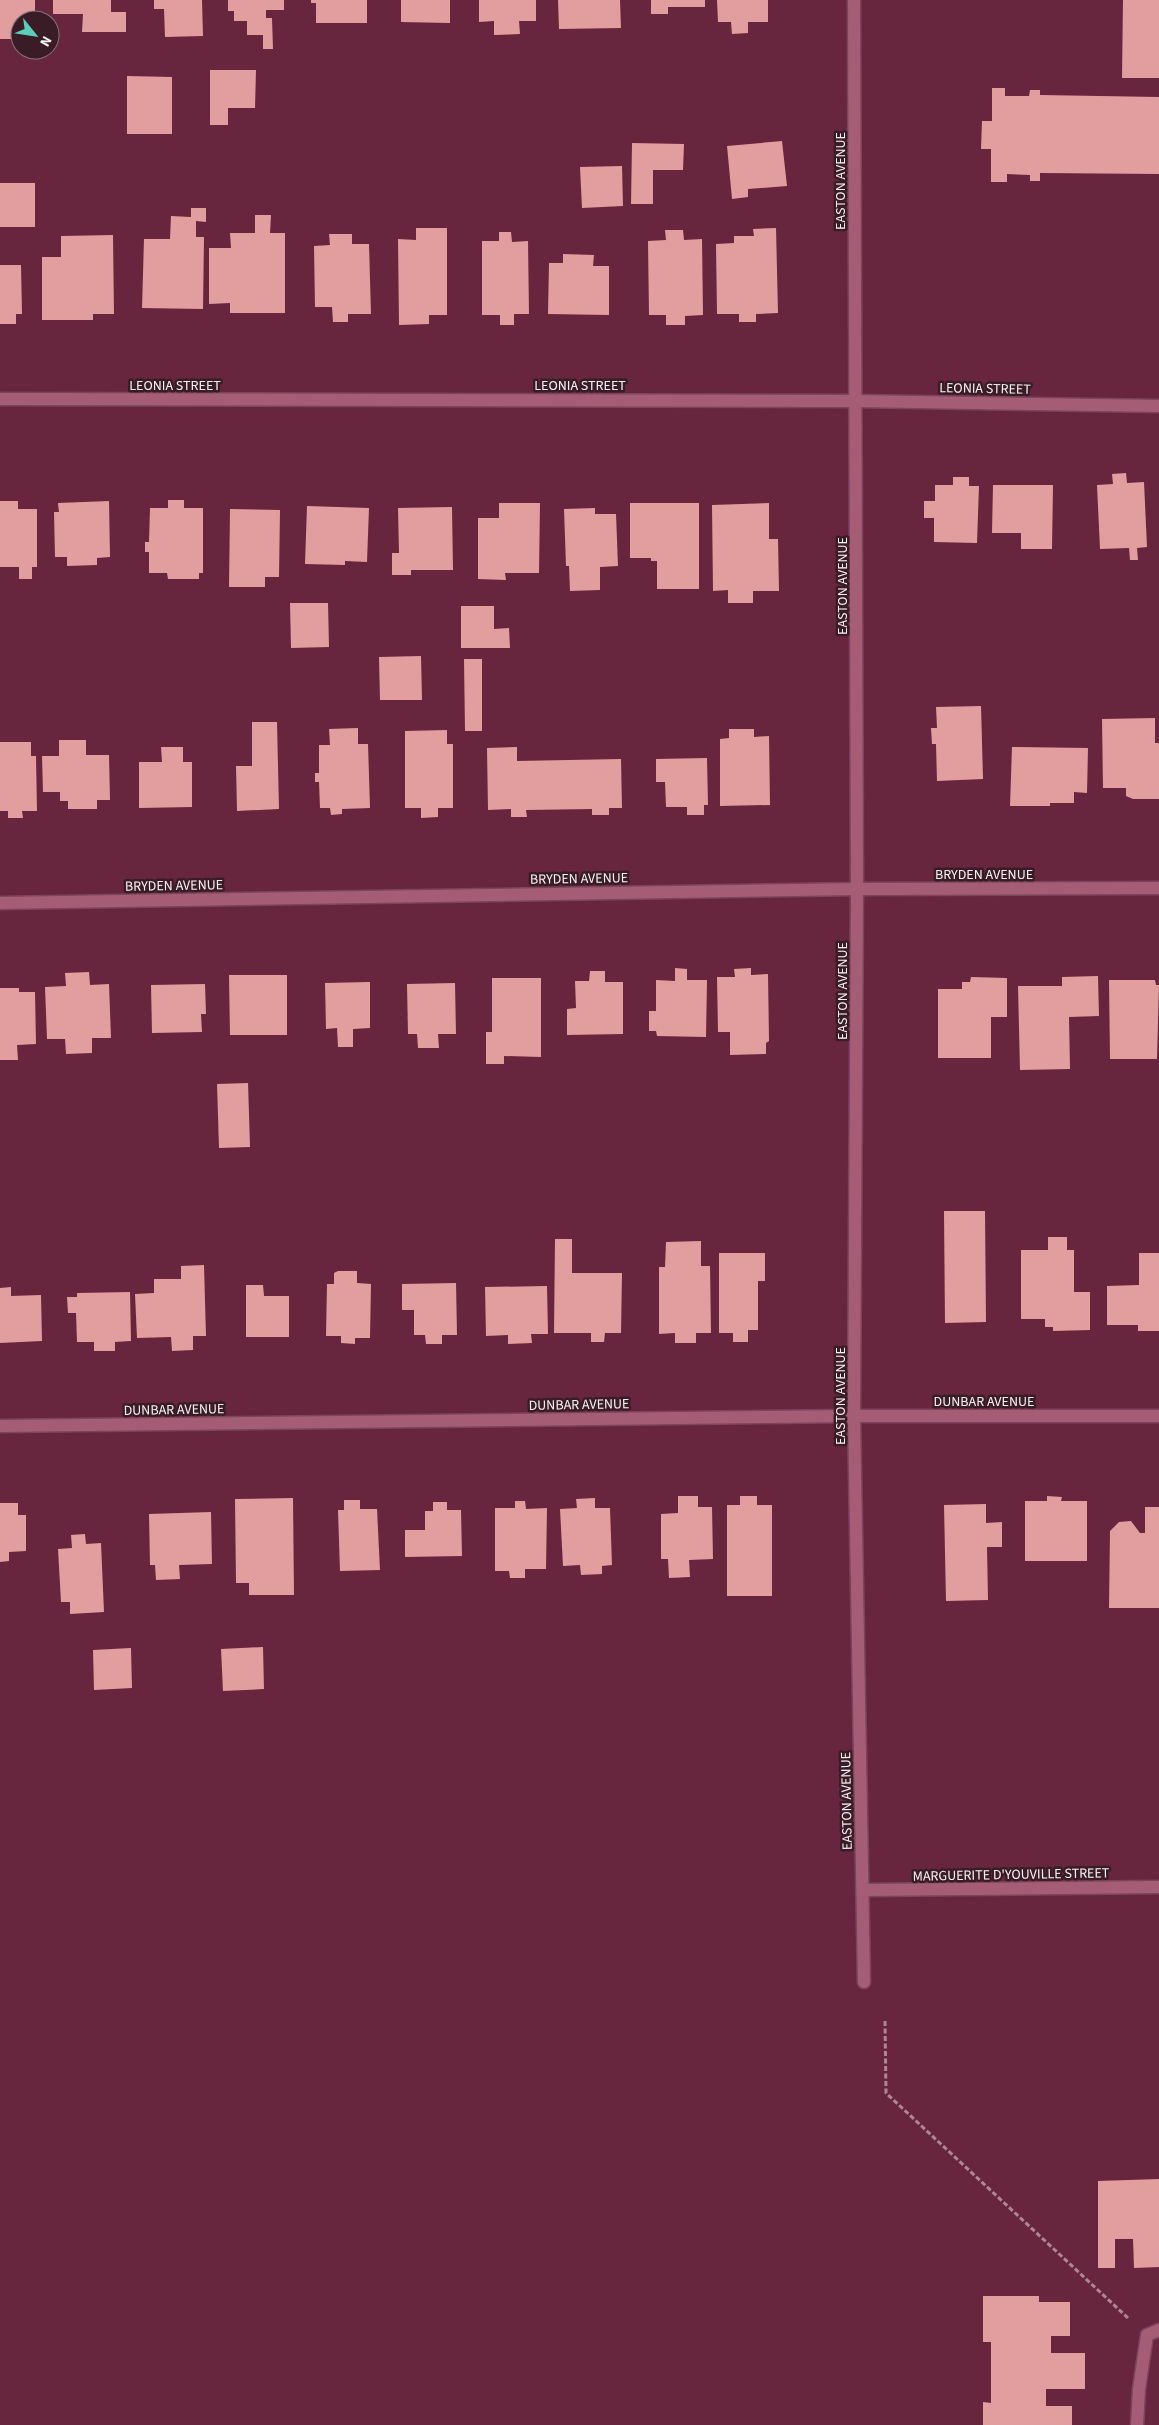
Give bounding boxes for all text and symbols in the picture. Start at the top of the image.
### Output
north arrow [10,10,60,60]
text: N [34,32,56,50]
street label: EASTON AVENUE [831,132,851,230]
street label: LEONIA STREET [129,376,221,396]
street label: LEONIA STREET [534,376,626,396]
street label: LEONIA STREET [939,378,1031,400]
street label: EASTON AVENUE [833,537,853,635]
street label: BRYDEN AVENUE [935,865,1033,885]
street label: BRYDEN AVENUE [530,868,628,890]
street label: BRYDEN AVENUE [125,875,223,897]
street label: EASTON AVENUE [833,942,853,1040]
street label: EASTON AVENUE [831,1347,851,1445]
street label: DUNBAR AVENUE [934,1392,1034,1412]
street label: DUNBAR AVENUE [528,1394,630,1416]
street label: DUNBAR AVENUE [123,1399,225,1421]
street label: EASTON AVENUE [836,1752,858,1850]
street label: MARGUERITE D'YOUVILLE STREET [913,1863,1110,1887]

